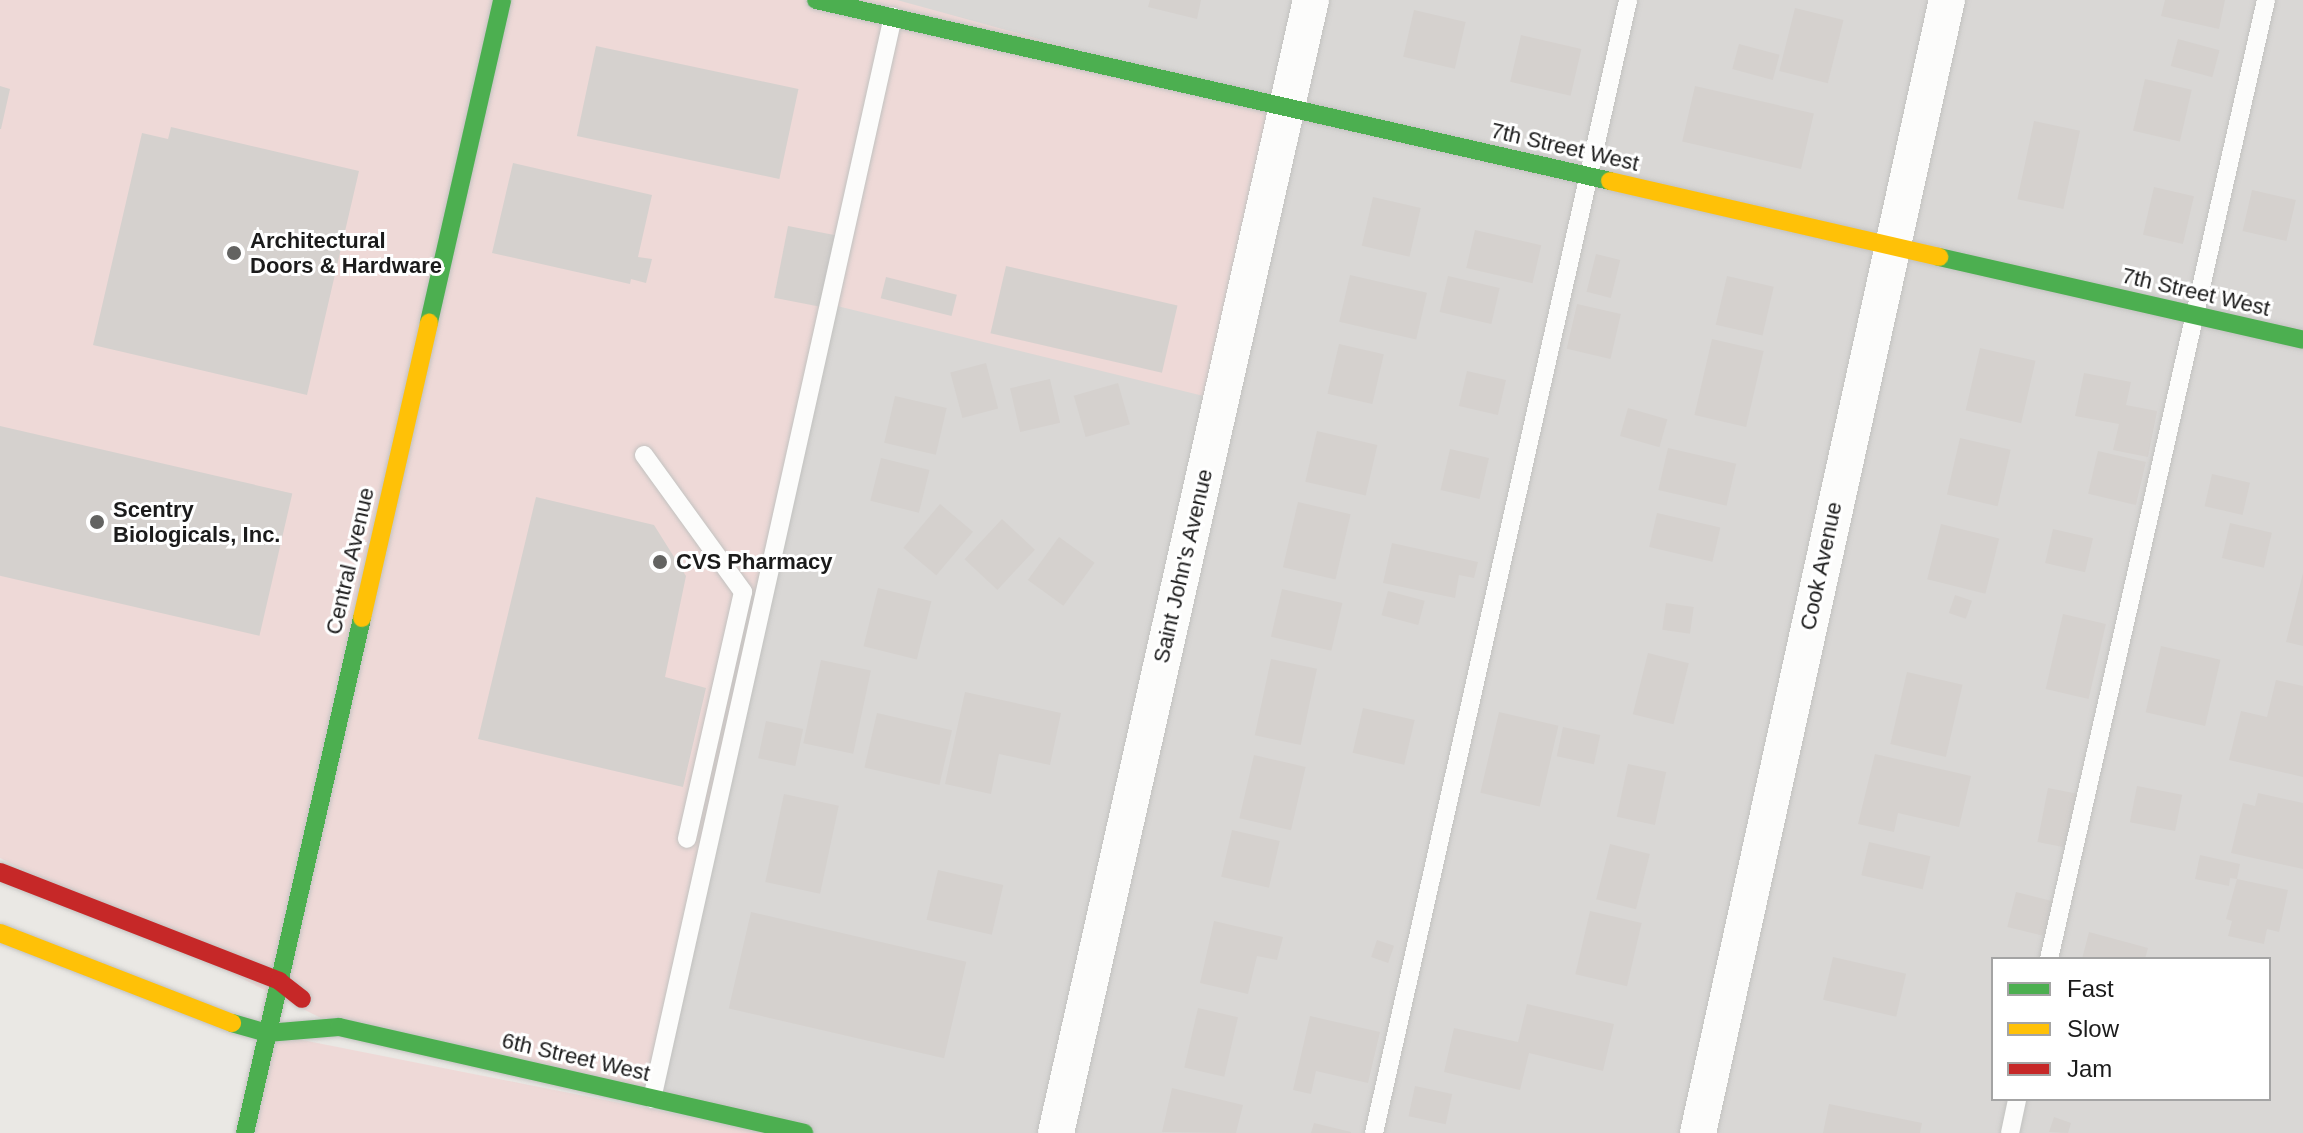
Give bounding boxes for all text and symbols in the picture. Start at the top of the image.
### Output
street label: 7th Street West [1488,117,1642,177]
place label: Architectural Doors & Hardware [250,227,442,278]
marker: Architectural Doors & Hardware [225,244,243,262]
street label: 7th Street West [2119,262,2273,322]
street label: Saint John's Avenue [1148,466,1218,666]
street label: Central Avenue [320,484,380,638]
place label: Scentry Biologicals, Inc. [113,496,280,548]
street label: Cook Avenue [1794,499,1848,633]
marker: Scentry Biologicals, Inc. [88,513,106,531]
place label: CVS Pharmacy [676,549,833,575]
marker: CVS Pharmacy [651,553,669,571]
legend [1991,957,2271,1101]
text: Fast [2067,975,2114,1002]
text: Slow [2067,1015,2119,1042]
street label: 6th Street West [499,1027,653,1087]
text: Jam [2067,1055,2112,1082]

